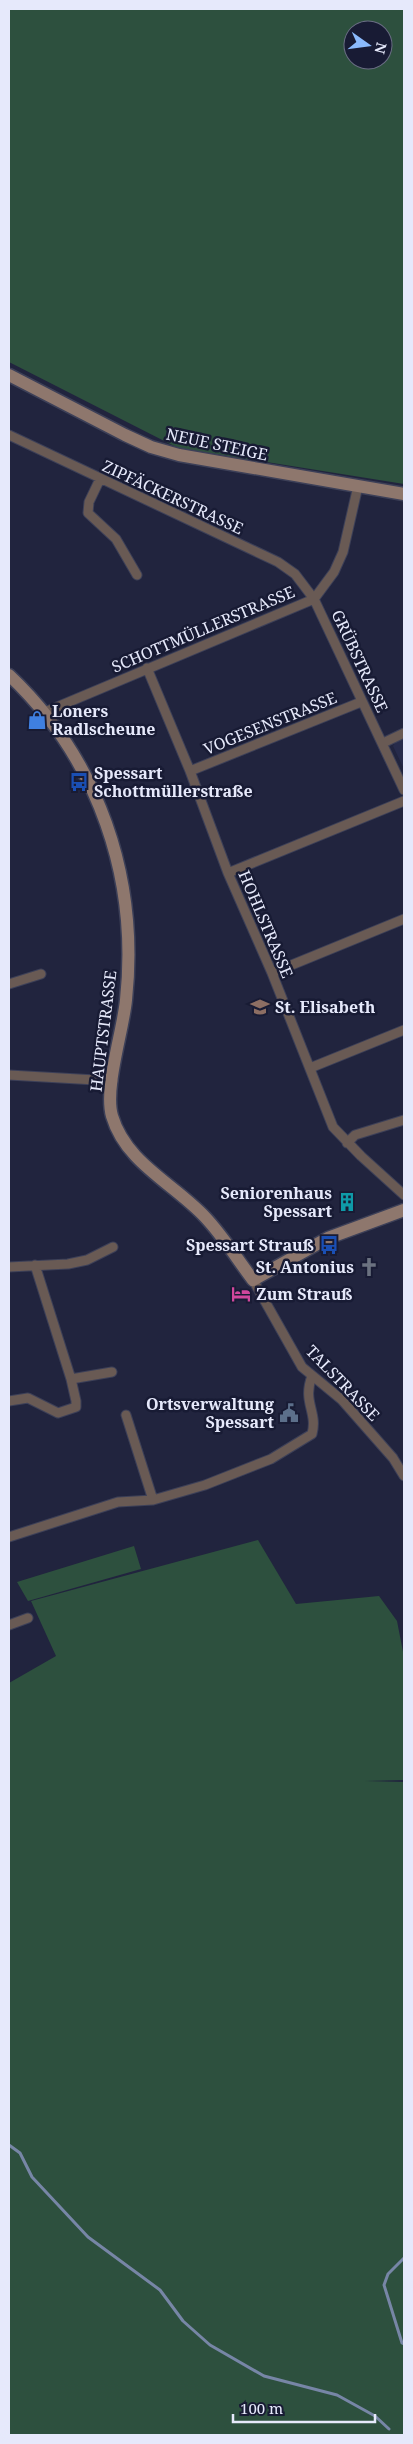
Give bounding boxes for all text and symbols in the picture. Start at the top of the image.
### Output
north arrow [343,20,393,70]
text: N [371,41,392,56]
street label: NEUE STEIGE [164,423,270,465]
street label: ZIPFÄCKERSTRASSE [99,455,247,539]
street label: SCHOTTMÜLLERSTRASSE [108,580,298,678]
street label: GRÜBSTRASSE [327,606,393,716]
street label: VOGESENSTRASSE [200,686,340,760]
place label: Loners Radlscheune [52,700,155,740]
shop icon: Loners Radlscheune [26,709,48,731]
place label: Spessart Schottmüllerstraße [94,762,253,802]
bus stop icon: Spessart Schottmüllerstraße [68,771,90,793]
street label: HOHLSTRASSE [233,867,299,981]
street label: HAUPTSTRASSE [85,969,121,1093]
school or university icon: St. Elisabeth [249,996,271,1018]
place label: St. Elisabeth [275,996,376,1018]
place label: Seniorenhaus Spessart [221,1182,333,1222]
building icon: Seniorenhaus Spessart [336,1191,358,1213]
place label: Spessart Strauß [186,1234,314,1256]
bus stop icon: Spessart Strauß [318,1234,340,1256]
place label: St. Antonius [256,1256,354,1278]
church icon: St. Antonius [358,1256,380,1278]
hotel icon: Zum Strauß [230,1283,252,1305]
place label: Zum Strauß [256,1283,353,1305]
street label: TALSTRASSE [301,1340,385,1426]
place label: Ortsverwaltung Spessart [146,1393,275,1433]
public building icon: Ortsverwaltung Spessart [278,1402,300,1424]
scale bar [233,2392,376,2424]
text: 100 m [240,2398,283,2418]

